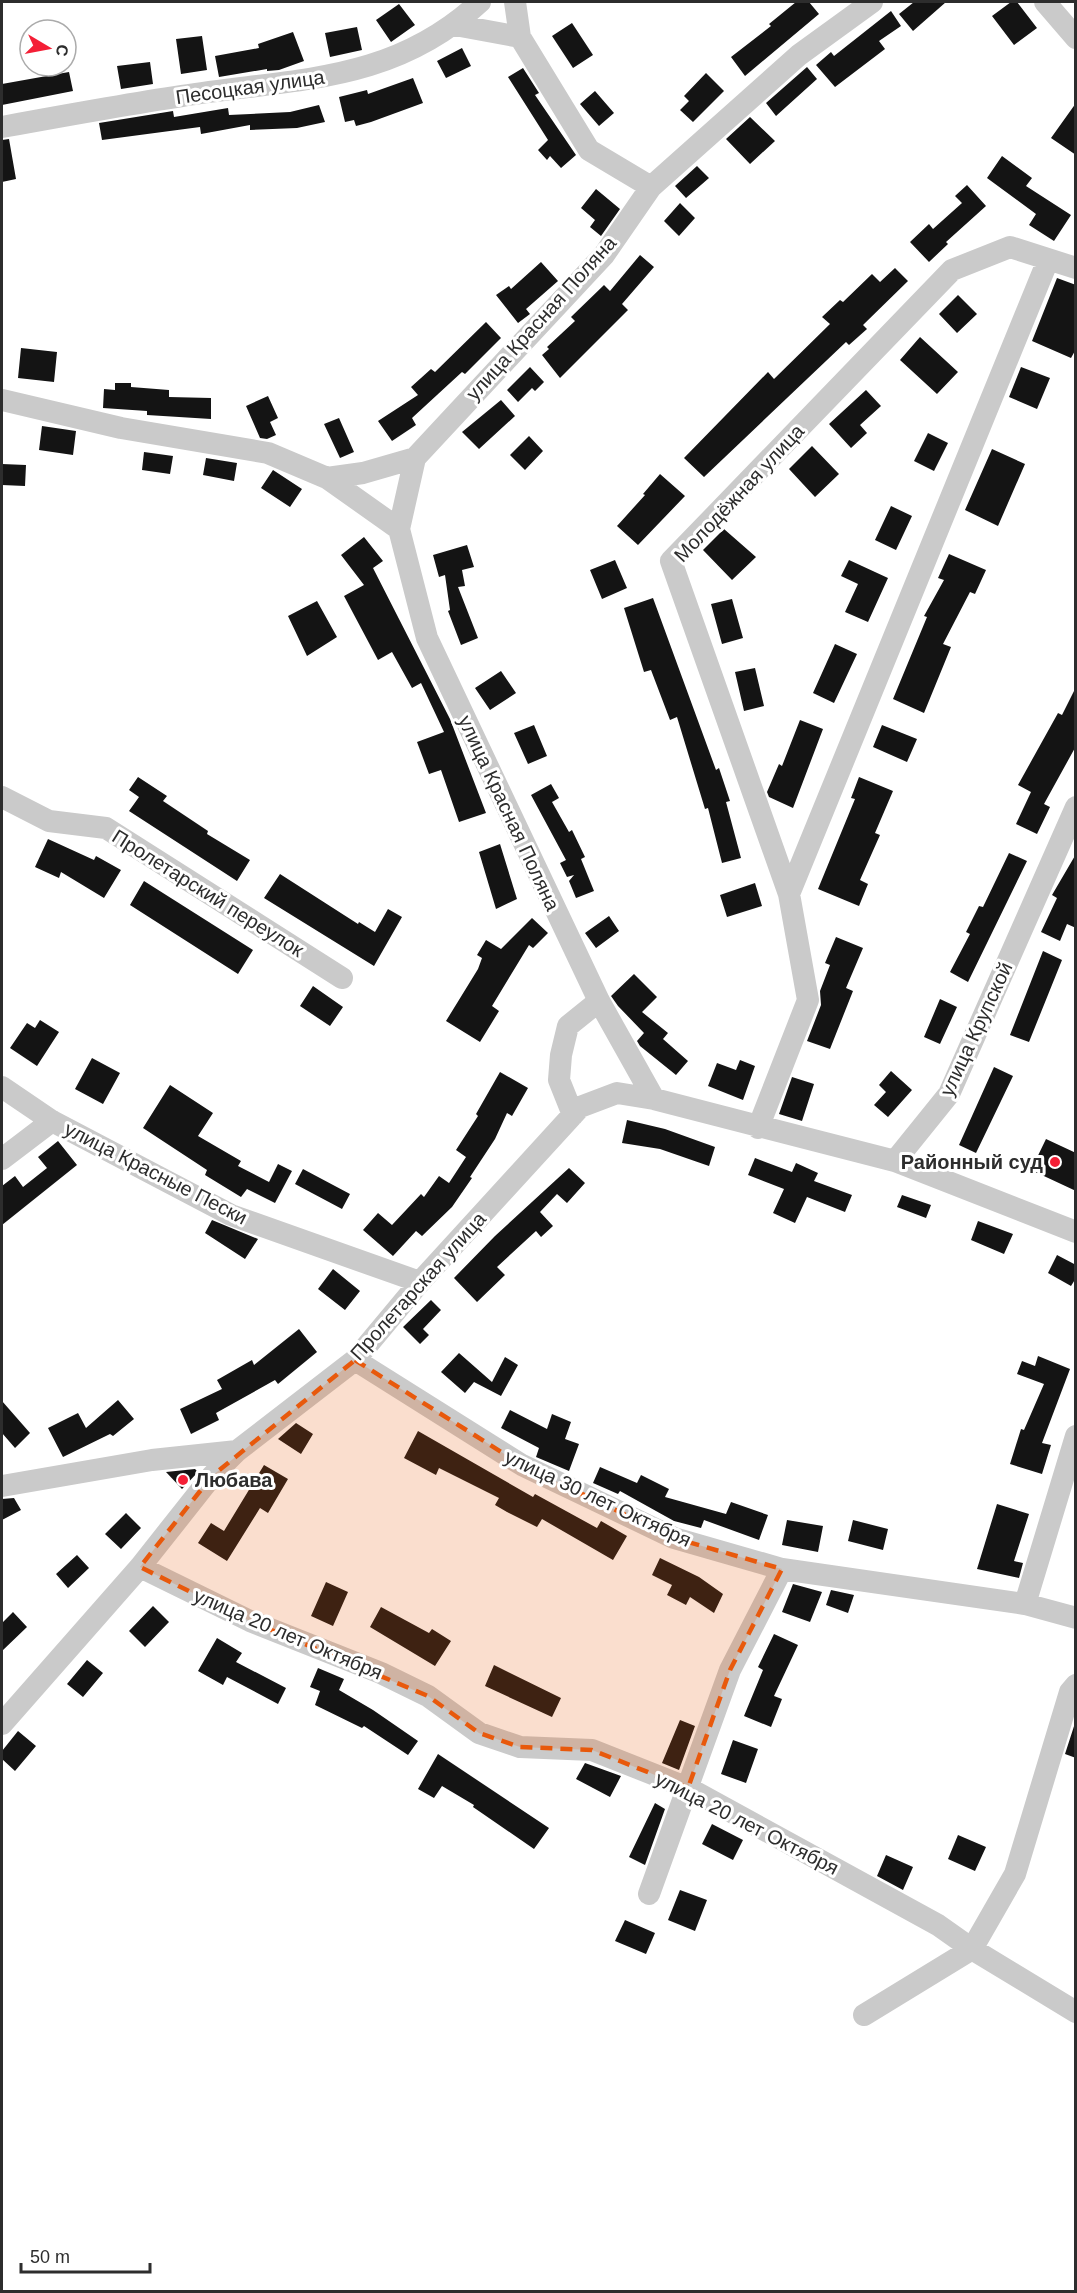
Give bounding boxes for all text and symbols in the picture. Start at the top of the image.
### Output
north arrow [18,18,78,78]
text: С [53,43,72,58]
street label: Песоцкая улица [174,66,327,108]
street label: улица Красная Поляна [462,231,621,404]
street label: Молодёжная улица [670,419,809,566]
street label: улица Красная Поляна [454,712,564,915]
street label: Пролетарский переулок [108,825,308,961]
street label: улица Крупской [935,959,1017,1099]
street label: улица Красные Пески [61,1117,251,1229]
place label: Районный суд [901,1151,1043,1173]
marker: Районный суд [1048,1155,1062,1169]
street label: Пролетарская улица [346,1207,491,1364]
street label: улица 30 лет Октября [501,1445,695,1551]
place label: Любава [195,1469,273,1491]
marker: Любава [176,1473,190,1487]
street label: улица 20 лет Октября [190,1584,386,1684]
street label: улица 20 лет Октября [652,1767,842,1879]
scale bar [21,2236,150,2274]
text: 50 m [30,2247,70,2267]

